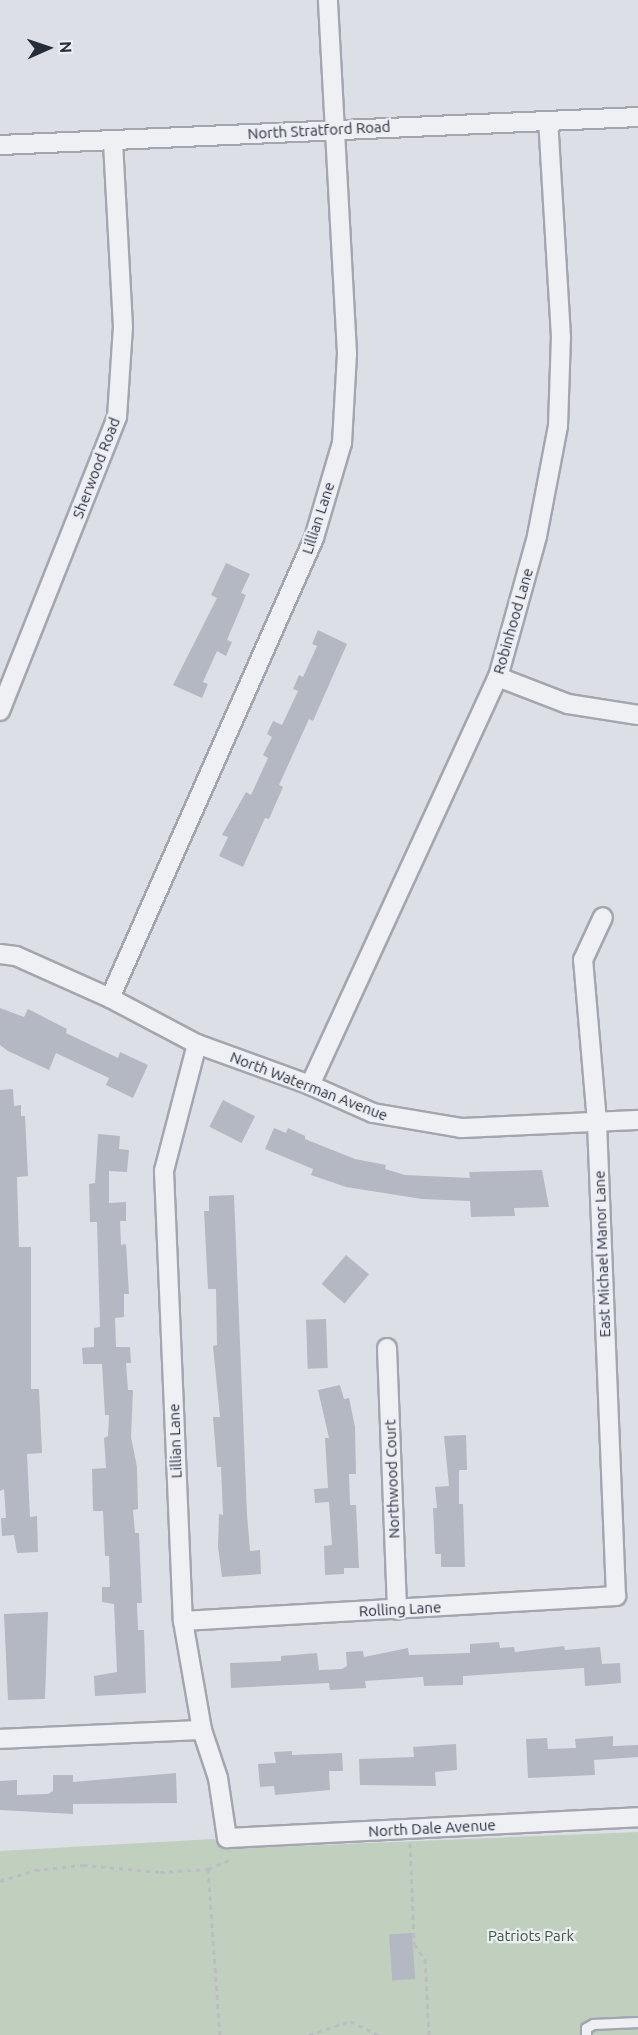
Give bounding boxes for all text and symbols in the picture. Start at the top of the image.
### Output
north arrow [18,18,78,78]
text: N [57,41,75,53]
street label: North Stratford Road [247,117,391,143]
street label: Sherwood Road [68,415,124,521]
street label: Lillian Lane [298,480,338,556]
street label: Robinhood Lane [489,566,537,676]
street label: North Waterman Avenue [228,1048,390,1124]
street label: East Michael Manor Lane [590,1170,614,1338]
street label: Lillian Lane [165,1403,185,1479]
street label: Northwood Court [381,1419,403,1539]
street label: Rolling Lane [358,1598,442,1620]
street label: North Dale Avenue [368,1816,496,1840]
park label: Patriots Park [488,1927,574,1945]

